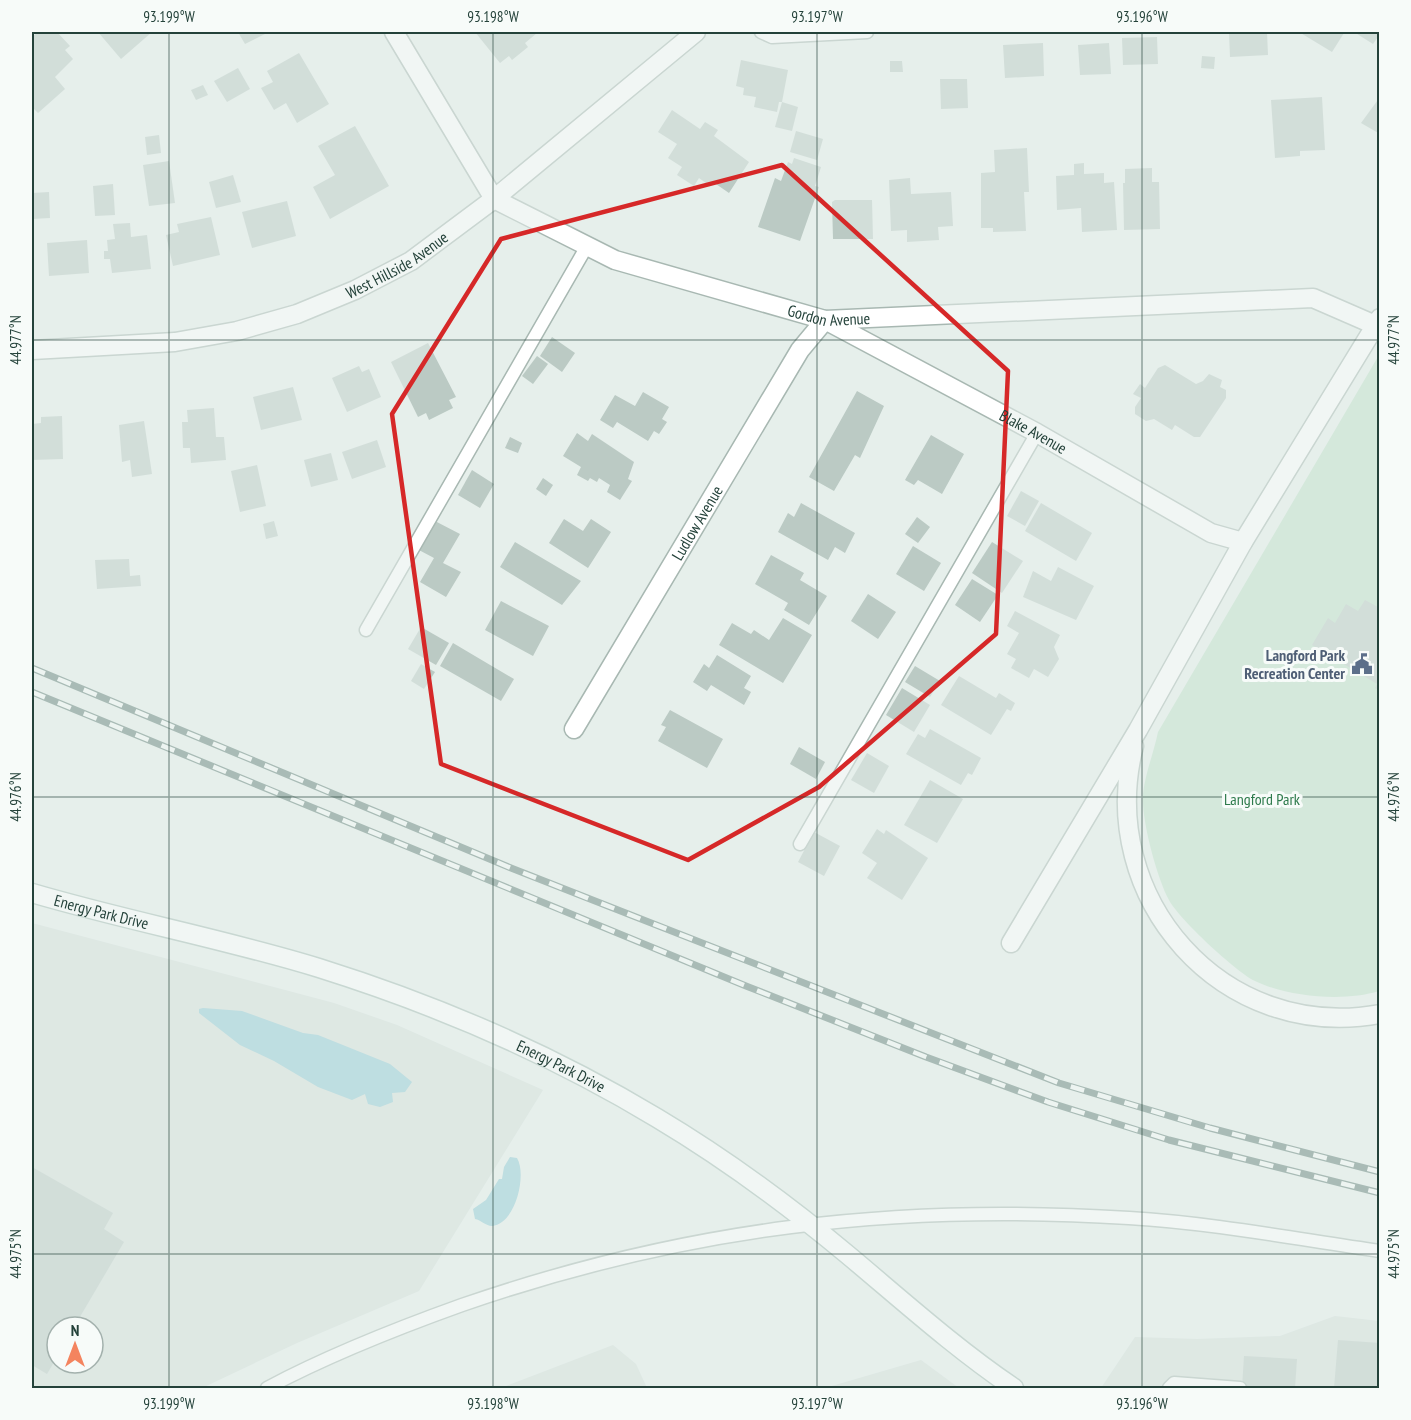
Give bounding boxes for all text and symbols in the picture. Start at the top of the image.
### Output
text: 93.199°W [143,7,195,26]
text: 93.198°W [467,7,519,26]
text: 93.197°W [791,7,843,26]
text: 93.196°W [1116,7,1168,26]
street label: West Hillside Avenue [343,227,452,303]
street label: Gordon Avenue [785,300,871,330]
text: 44.977°N [6,315,25,365]
text: 44.977°N [1384,315,1403,365]
street label: Blake Avenue [996,405,1071,458]
street label: Ludlow Avenue [667,482,727,564]
place label: Langford Park Recreation Center [1244,645,1345,683]
public building icon: Langford Park Recreation Center [1350,652,1374,676]
text: 44.976°N [6,772,25,822]
text: 44.976°N [1384,772,1403,822]
park label: Langford Park [1224,789,1301,809]
street label: Energy Park Drive [52,890,151,933]
street label: Energy Park Drive [513,1035,609,1096]
text: 44.975°N [6,1229,25,1279]
text: 44.975°N [1384,1229,1403,1279]
north arrow [45,1315,105,1375]
text: N [71,1320,79,1340]
text: 93.199°W [143,1394,195,1413]
text: 93.198°W [467,1394,519,1413]
text: 93.197°W [791,1394,843,1413]
text: 93.196°W [1116,1394,1168,1413]

